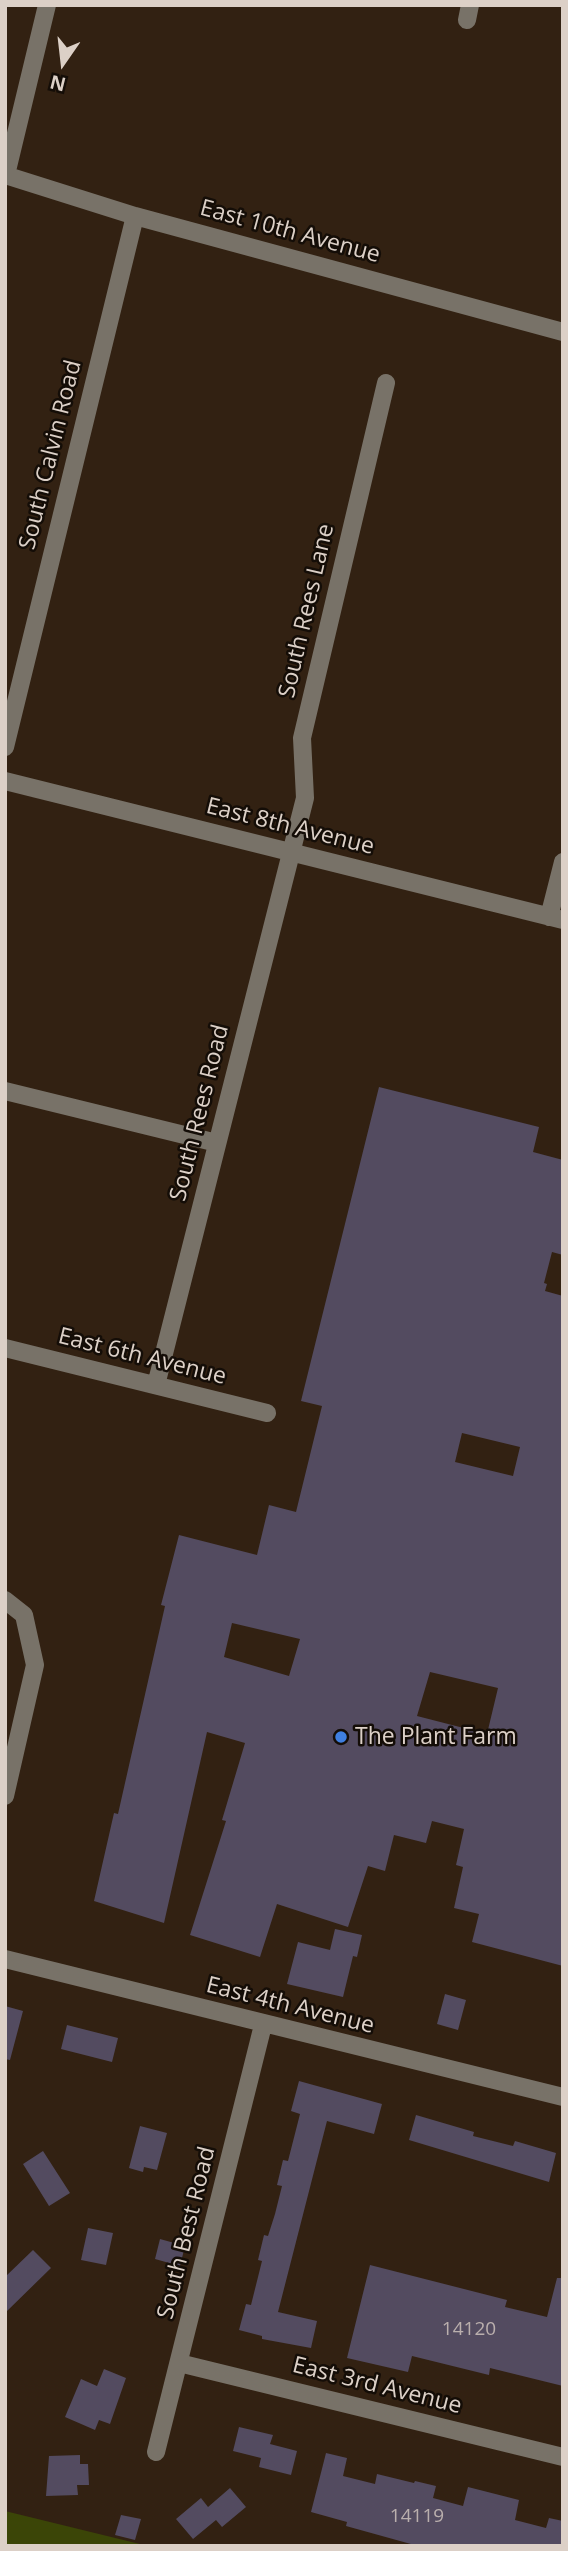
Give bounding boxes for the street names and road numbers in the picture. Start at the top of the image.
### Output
street label: East 10th Avenue [197,195,383,269]
street label: South Calvin Road [14,357,88,553]
street label: South Rees Lane [274,521,340,701]
street label: East 8th Avenue [203,793,377,861]
street label: South Rees Road [165,1022,235,1204]
street label: East 6th Avenue [55,1323,229,1391]
street label: East 4th Avenue [203,1972,377,2040]
street label: South Best Road [152,2144,222,2322]
street label: East 3rd Avenue [290,2352,464,2420]

